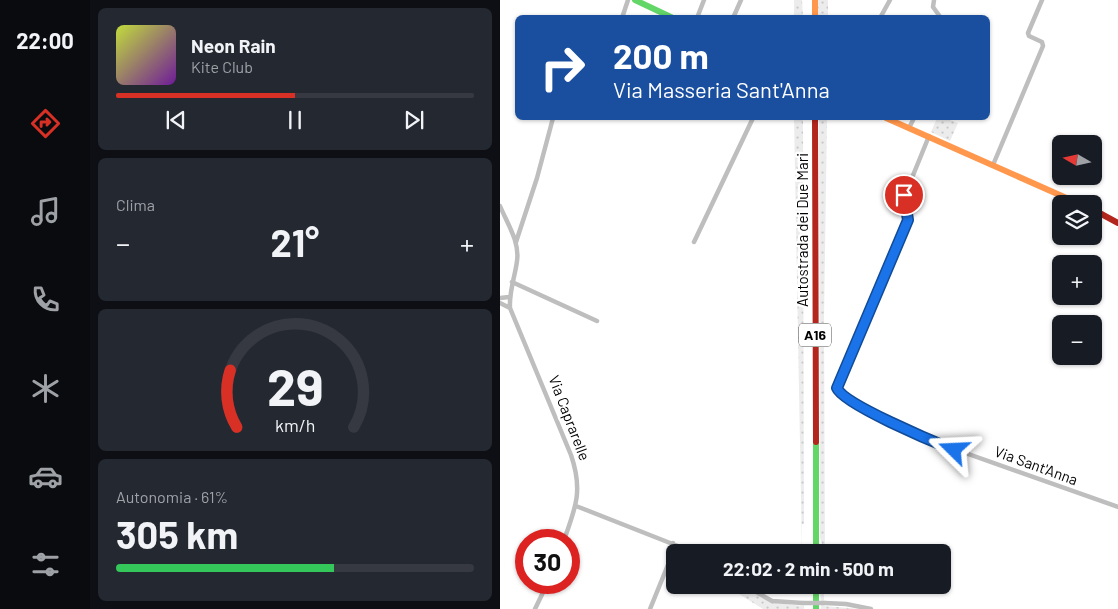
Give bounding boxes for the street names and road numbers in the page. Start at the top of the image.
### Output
street label: Autostrada dei Due Mari [793,153,811,307]
road number: A16 [799,324,831,346]
street label: Via Caprarelle [545,373,594,463]
street label: Via Sant'Anna [992,442,1080,488]

